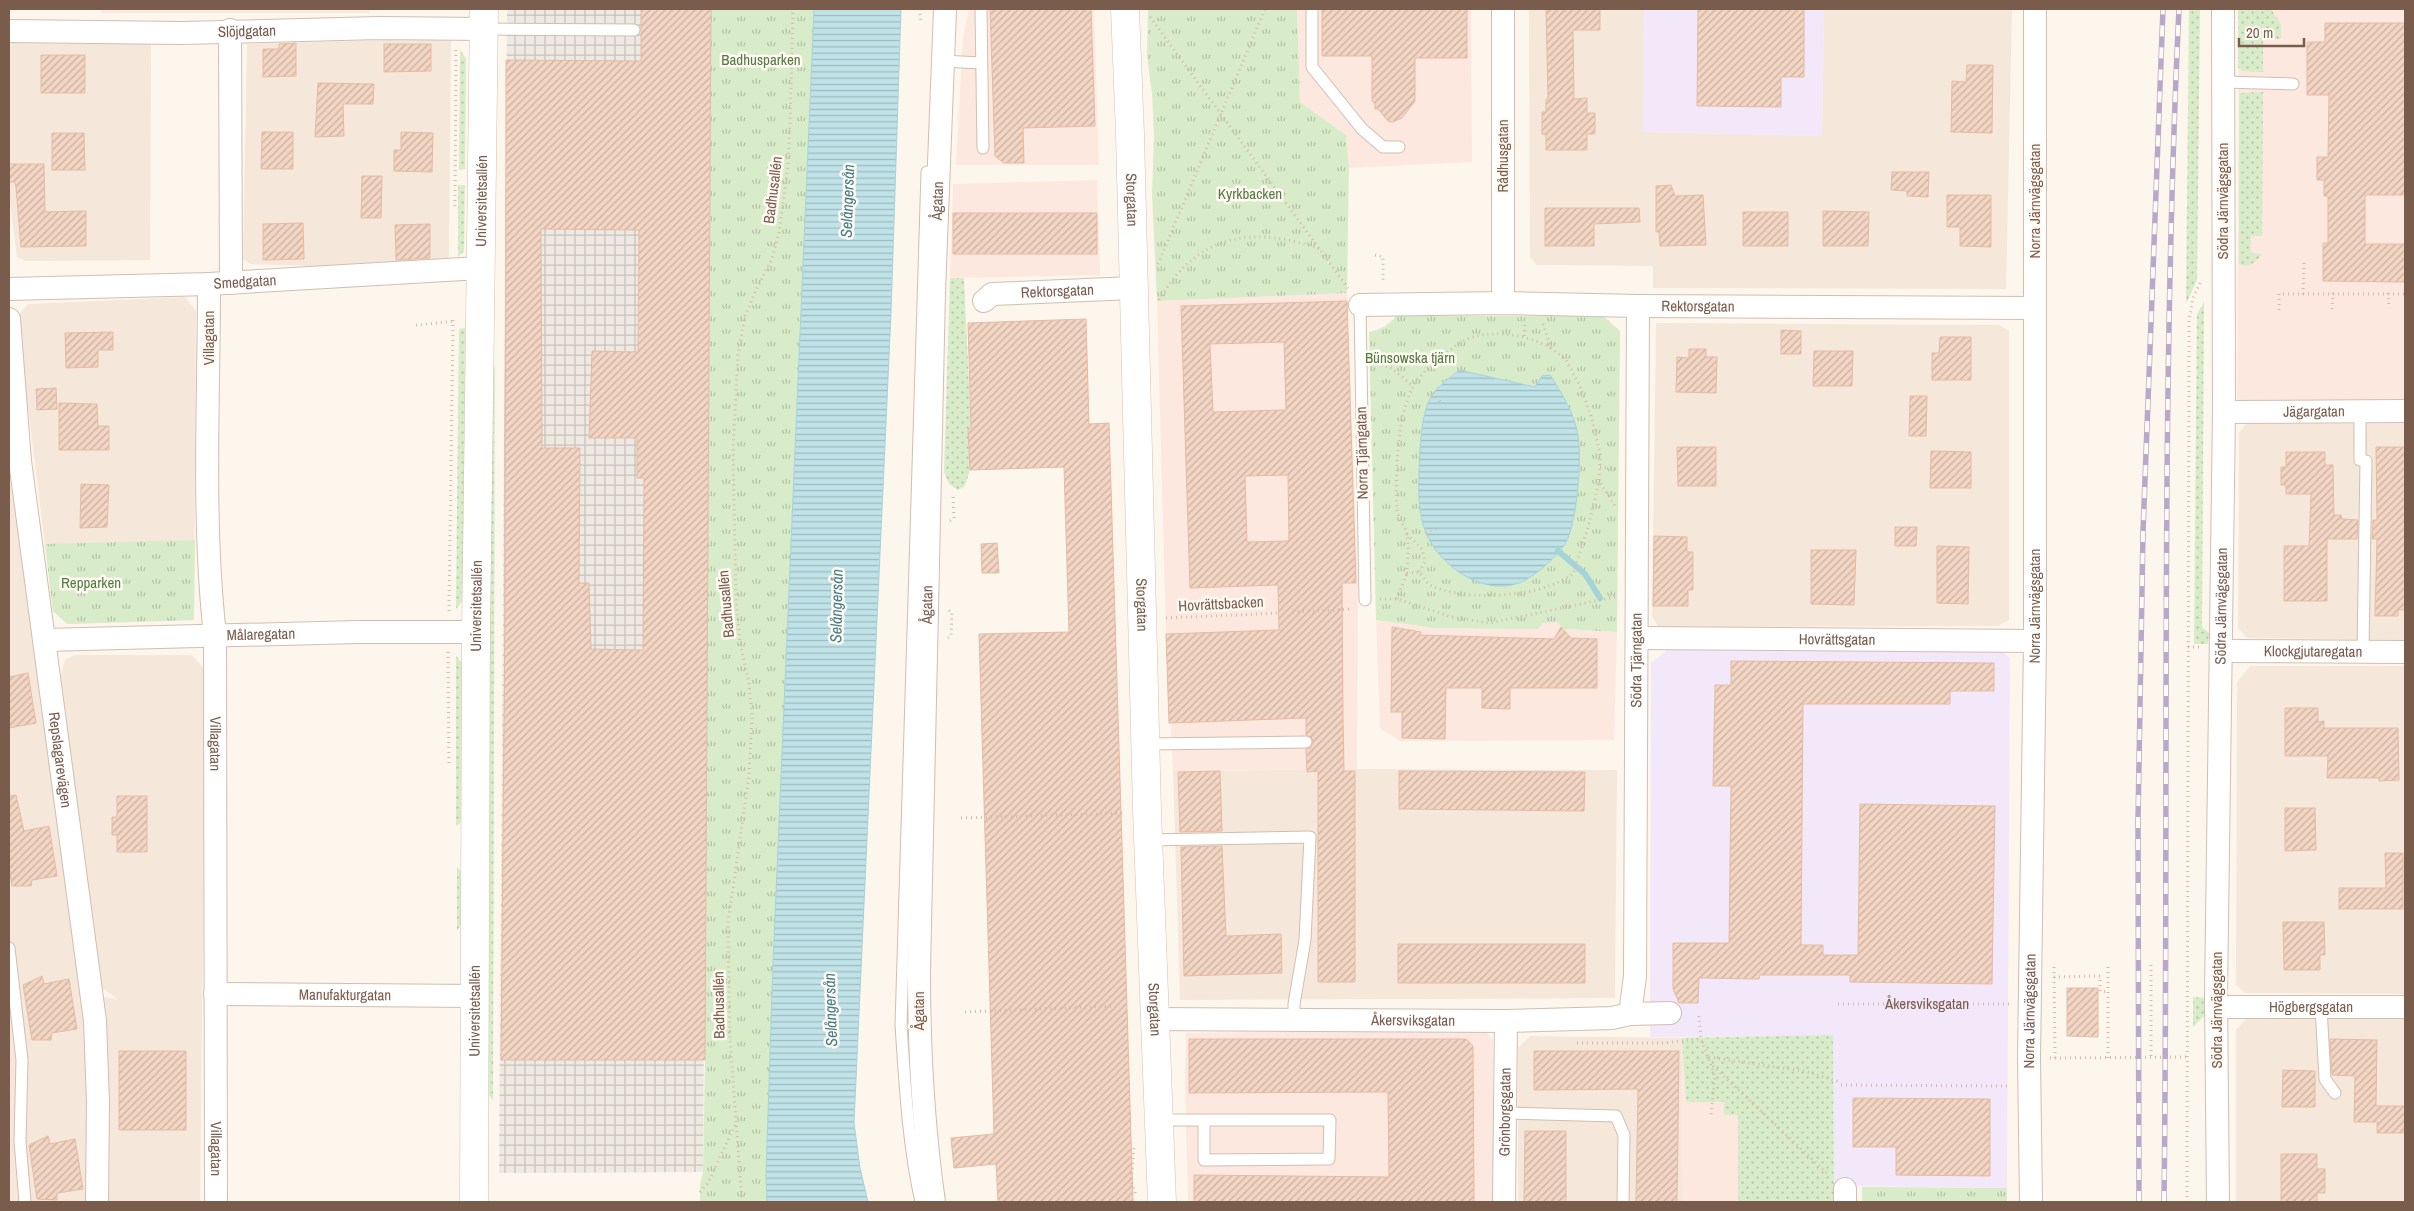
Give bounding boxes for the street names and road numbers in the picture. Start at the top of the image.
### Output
street label: Slöjdgatan [218,20,276,42]
street label: Rådhusgatan [1492,119,1513,193]
street label: Södra Järnvägsgatan [2212,143,2233,259]
street label: Norra Järnvägsgatan [2024,144,2045,258]
street label: Universitetsallén [470,155,492,247]
street label: Badhusallén [758,155,787,225]
street label: Storgatan [1121,173,1143,227]
street label: Ågatan [926,181,948,222]
street label: Smedgatan [213,269,277,294]
street label: Rektorsgatan [1020,279,1094,303]
street label: Rektorsgatan [1661,295,1735,316]
street label: Villagatan [198,311,219,365]
street label: Jägargatan [2283,400,2345,422]
street label: Norra Tjärngatan [1350,406,1373,500]
street label: Södra Järnvägsgatan [2210,547,2232,665]
street label: Norra Järnvägsgatan [2024,549,2045,664]
street label: Universitetsallén [465,560,487,652]
street label: Badhusallén [712,569,739,639]
street label: Storgatan [1131,578,1153,632]
street label: Ågatan [916,585,938,625]
street label: Hovrättsbacken [1178,591,1264,616]
street label: Södra Tjärngatan [1625,613,1647,708]
street label: Målaregatan [226,623,295,645]
street label: Hovrättsgatan [1799,628,1875,650]
street label: Klockgjutaregatan [2264,640,2362,662]
street label: Repslagarevägen [44,711,77,809]
street label: Villagatan [205,716,226,771]
street label: Södra Järnvägsgatan [2206,952,2227,1068]
street label: Norra Järnvägsgatan [2018,953,2041,1069]
street label: Universitetsallén [464,965,485,1057]
street label: Badhusallén [707,971,730,1039]
street label: Storgatan [1144,982,1167,1037]
street label: Manufakturgatan [299,984,391,1005]
street label: Ågatan [908,992,929,1032]
street label: Åkersviksgatan [1884,993,1969,1014]
street label: Högbergsgatan [2269,996,2353,1017]
street label: Åkersviksgatan [1370,1009,1455,1031]
street label: Grönborgsgatan [1494,1067,1515,1157]
street label: Villagatan [206,1121,227,1176]

